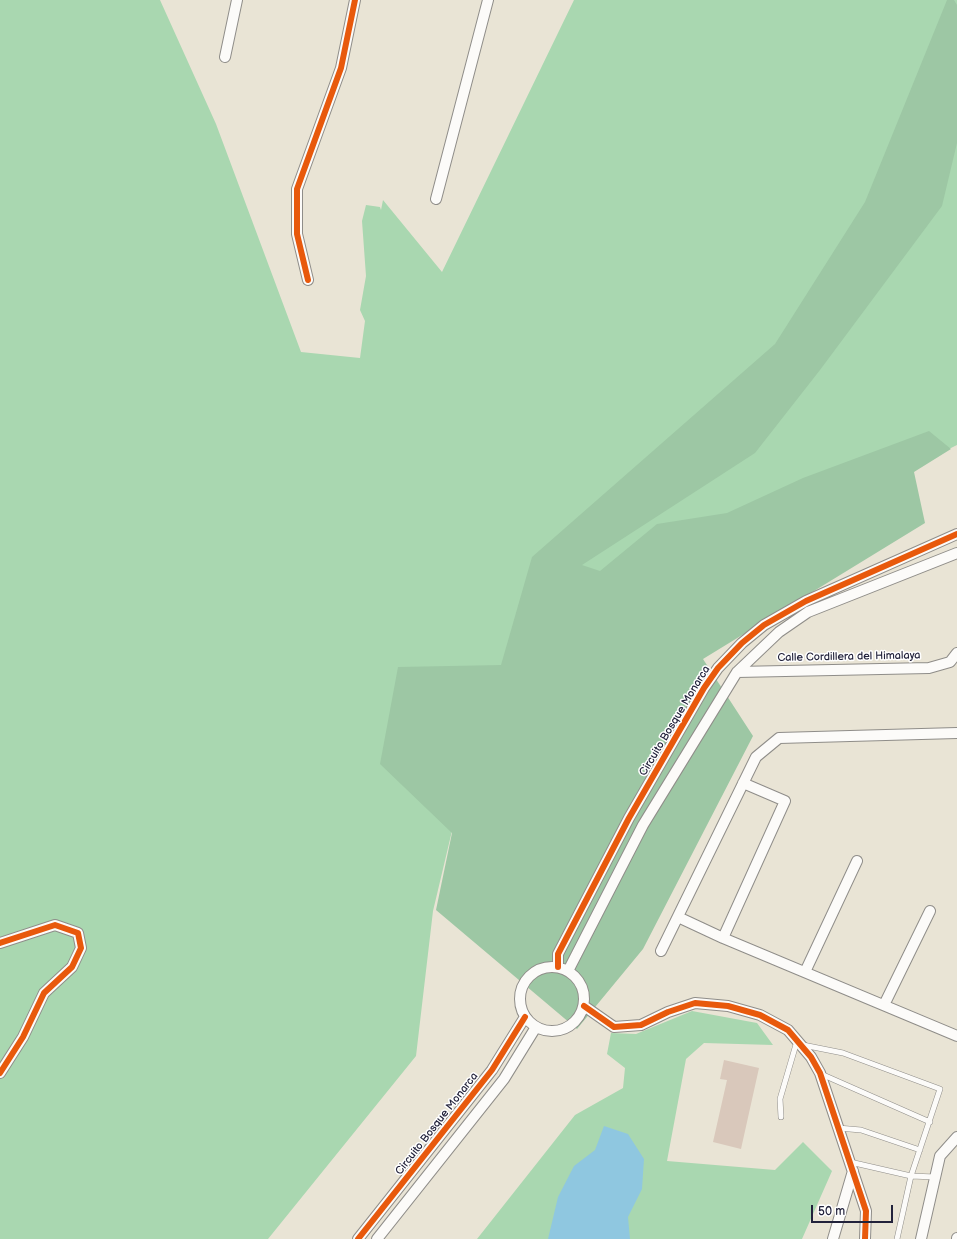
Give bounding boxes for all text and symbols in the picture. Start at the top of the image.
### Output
street label: Calle Cordillera del Himalaya [777,649,921,665]
street label: Circuito Bosque Monarca [637,663,713,779]
street label: Circuito Bosque Monarca [393,1070,481,1178]
scale bar [813,1197,895,1223]
text: 50 m [818,1204,845,1219]

